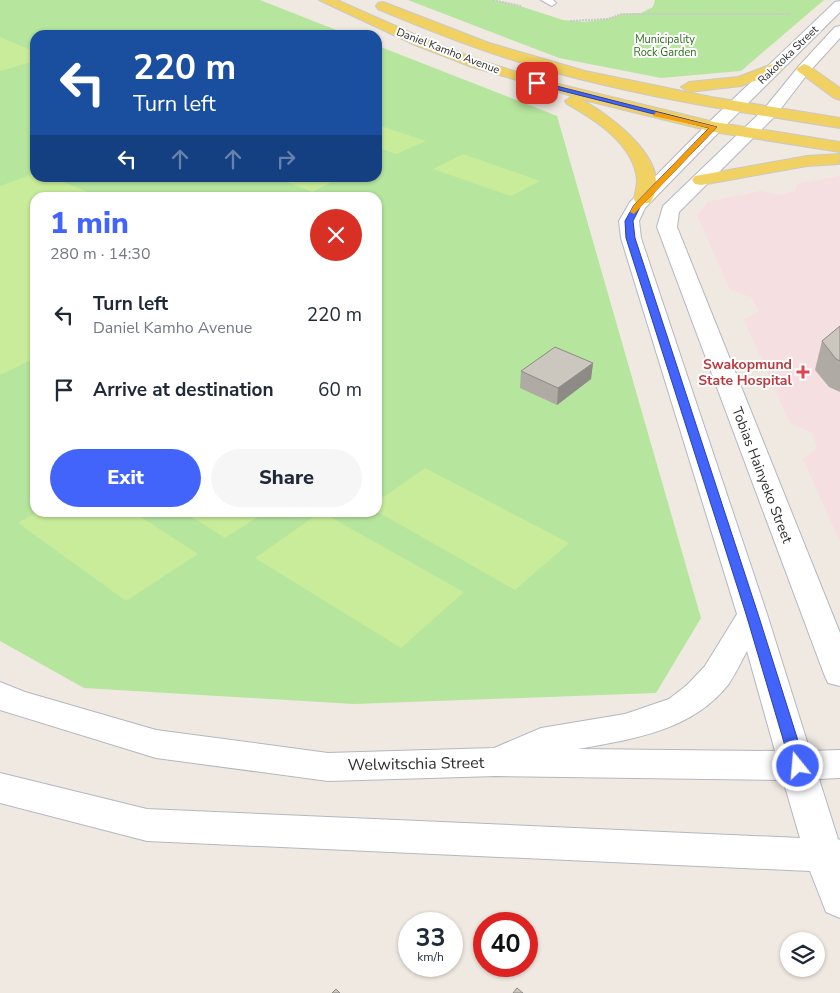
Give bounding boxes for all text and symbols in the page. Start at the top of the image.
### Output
street label: Rakotoka Street [755,22,822,88]
street label: Daniel Kamho Avenue [394,24,502,78]
park label: Municipality Rock Garden [634,32,696,60]
text: 220 m [133,44,236,91]
icon: left [50,50,115,115]
pin [516,62,558,104]
icon: arrive [523,69,551,97]
text: Turn left [133,89,216,119]
icon: left [113,145,141,173]
icon: ahead [166,145,194,173]
icon: ahead [219,145,247,173]
icon: right [272,145,300,173]
text: 1 min [50,203,129,244]
button: close [310,209,362,261]
text: 280 m · 14:30 [50,243,151,265]
text: Turn left [93,291,168,317]
icon: left [50,301,78,329]
text: 220 m [307,302,362,328]
text: Daniel Kamho Avenue [93,317,252,339]
place label: Swakopmund State Hospital [698,355,793,390]
marker: Swakopmund State Hospital [796,365,810,379]
icon: arrive [50,376,78,404]
text: Arrive at destination [93,377,274,403]
text: 60 m [318,377,362,403]
street label: Tobias Hainyeko Street [727,404,797,546]
button: Exit [50,449,201,507]
button: Share [211,449,362,507]
position arrow [771,739,823,791]
street label: Welwitschia Street [347,752,485,776]
speed limit sign: 40 [473,912,538,977]
text: 33 [415,921,446,955]
map controls [780,932,825,977]
button: layers [780,932,825,977]
text: km/h [417,949,444,965]

